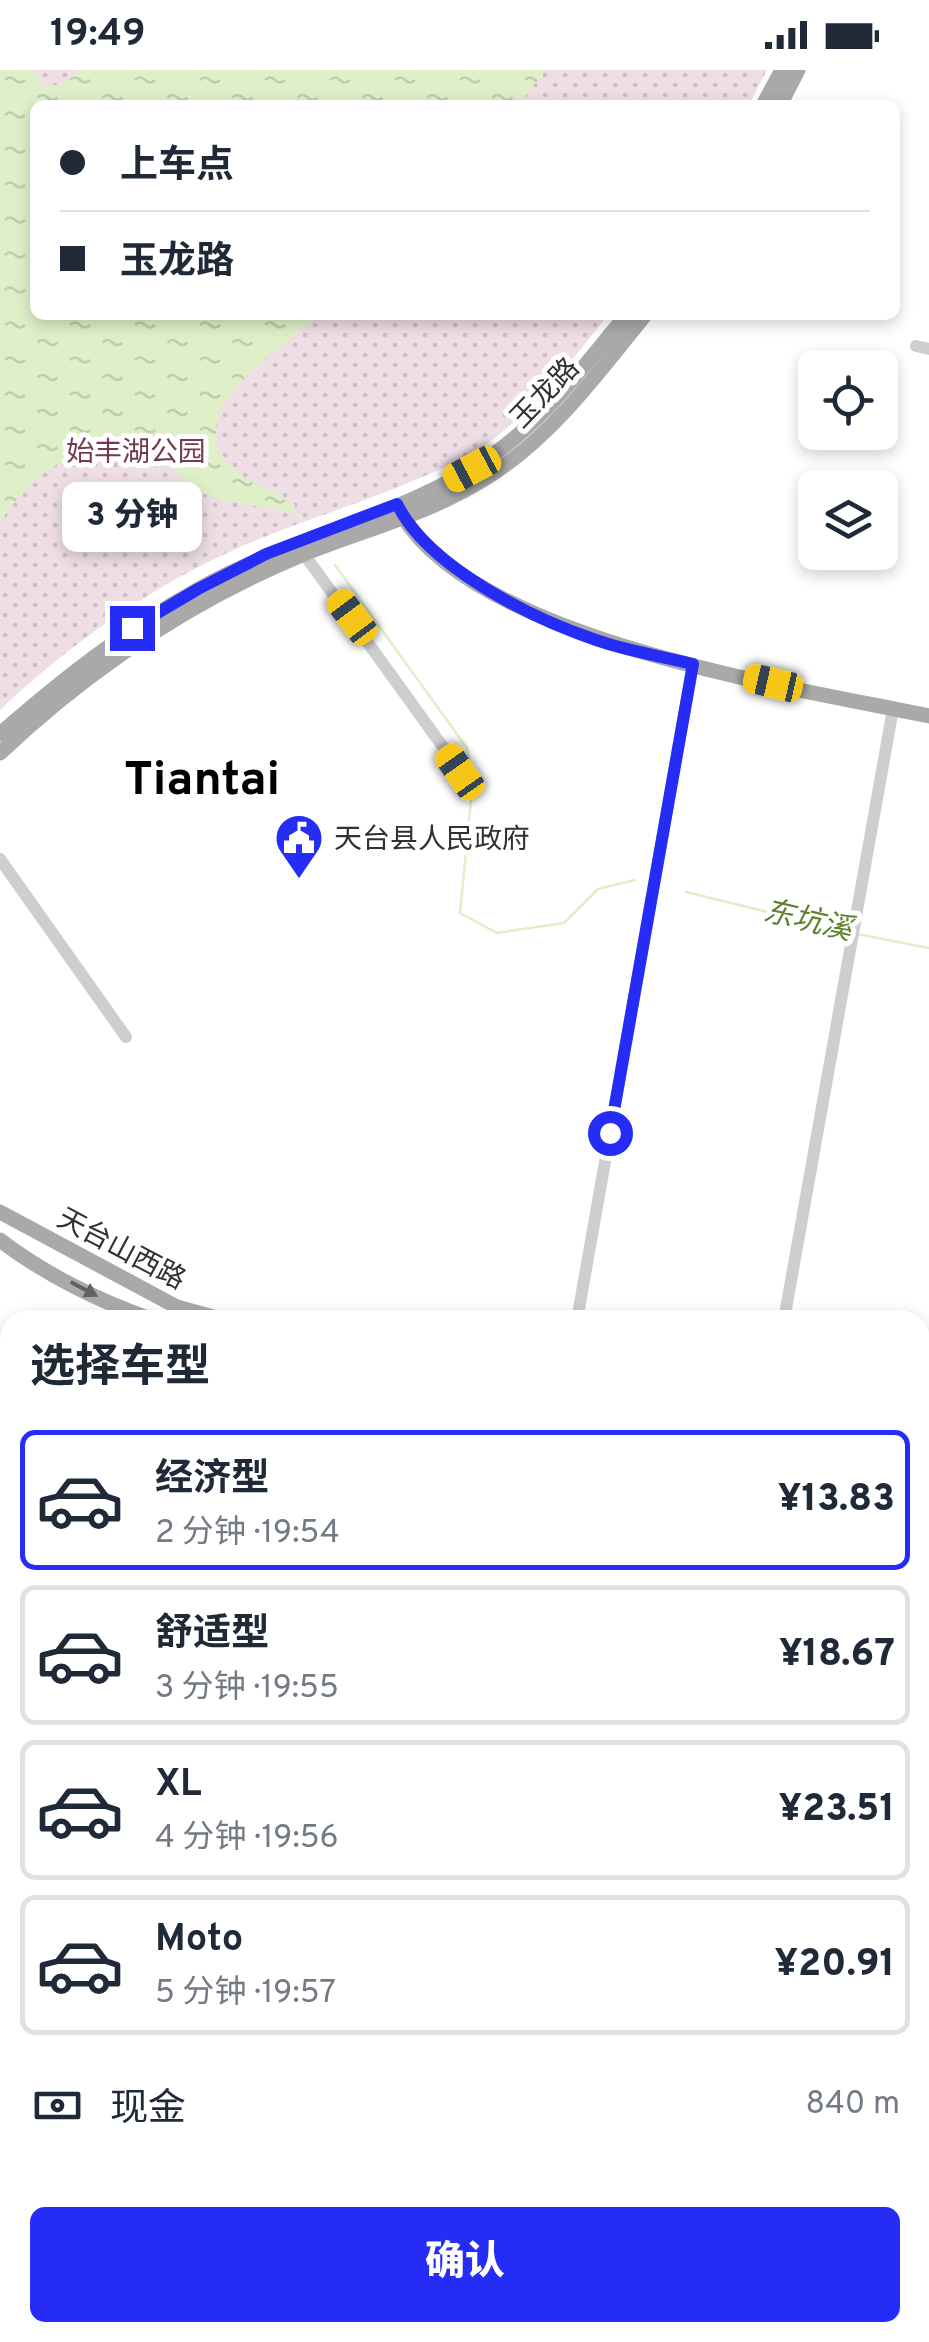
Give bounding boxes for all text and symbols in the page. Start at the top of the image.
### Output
text: 19:49 [50,11,146,60]
text: 上车点 [120,143,234,192]
text: 玉龙路 [120,239,234,288]
map controls [798,350,898,570]
button: locate [798,350,898,450]
street label: 玉龙路 [504,351,588,437]
park label: 始丰湖公园 [66,436,206,472]
car [438,442,506,496]
button: layers [798,470,898,570]
callout: 3 分钟 [62,483,202,553]
text: 3 分钟 [86,497,178,537]
car [322,584,382,650]
route end [110,606,155,651]
car [740,662,806,704]
car [431,739,489,805]
district label: Tiantai [124,752,280,812]
public building icon: 天台县人民政府 [273,812,325,880]
place label: 天台县人民政府 [334,823,530,859]
water label: 东坑溪 [759,894,858,951]
route start [588,1111,633,1156]
street label: 天台山西路 [50,1202,191,1299]
one-way arrow [69,1280,98,1297]
text: 选择车型 [30,1341,210,1398]
icon: car [35,1455,125,1545]
text: 经济型 [155,1456,269,1505]
text: ¥13.83 [778,1476,895,1525]
text: 2 分钟 · 19:54 [155,1514,340,1554]
icon: car [35,1610,125,1700]
text: 舒适型 [155,1611,269,1660]
text: ¥18.67 [779,1631,895,1680]
text: 3 分钟 · 19:55 [155,1669,339,1709]
text: XL [155,1761,202,1810]
icon: car [35,1765,125,1855]
text: ¥23.51 [778,1786,895,1835]
text: 4 分钟 · 19:56 [155,1819,339,1859]
text: Moto [155,1916,243,1965]
icon: car [35,1920,125,2010]
text: ¥20.91 [774,1941,895,1990]
text: 5 分钟 · 19:57 [155,1974,336,2014]
icon: cash [30,2078,85,2133]
text: 840 m [805,2085,900,2125]
text: 现金 [110,2086,186,2135]
button: 确认 [30,2207,900,2322]

